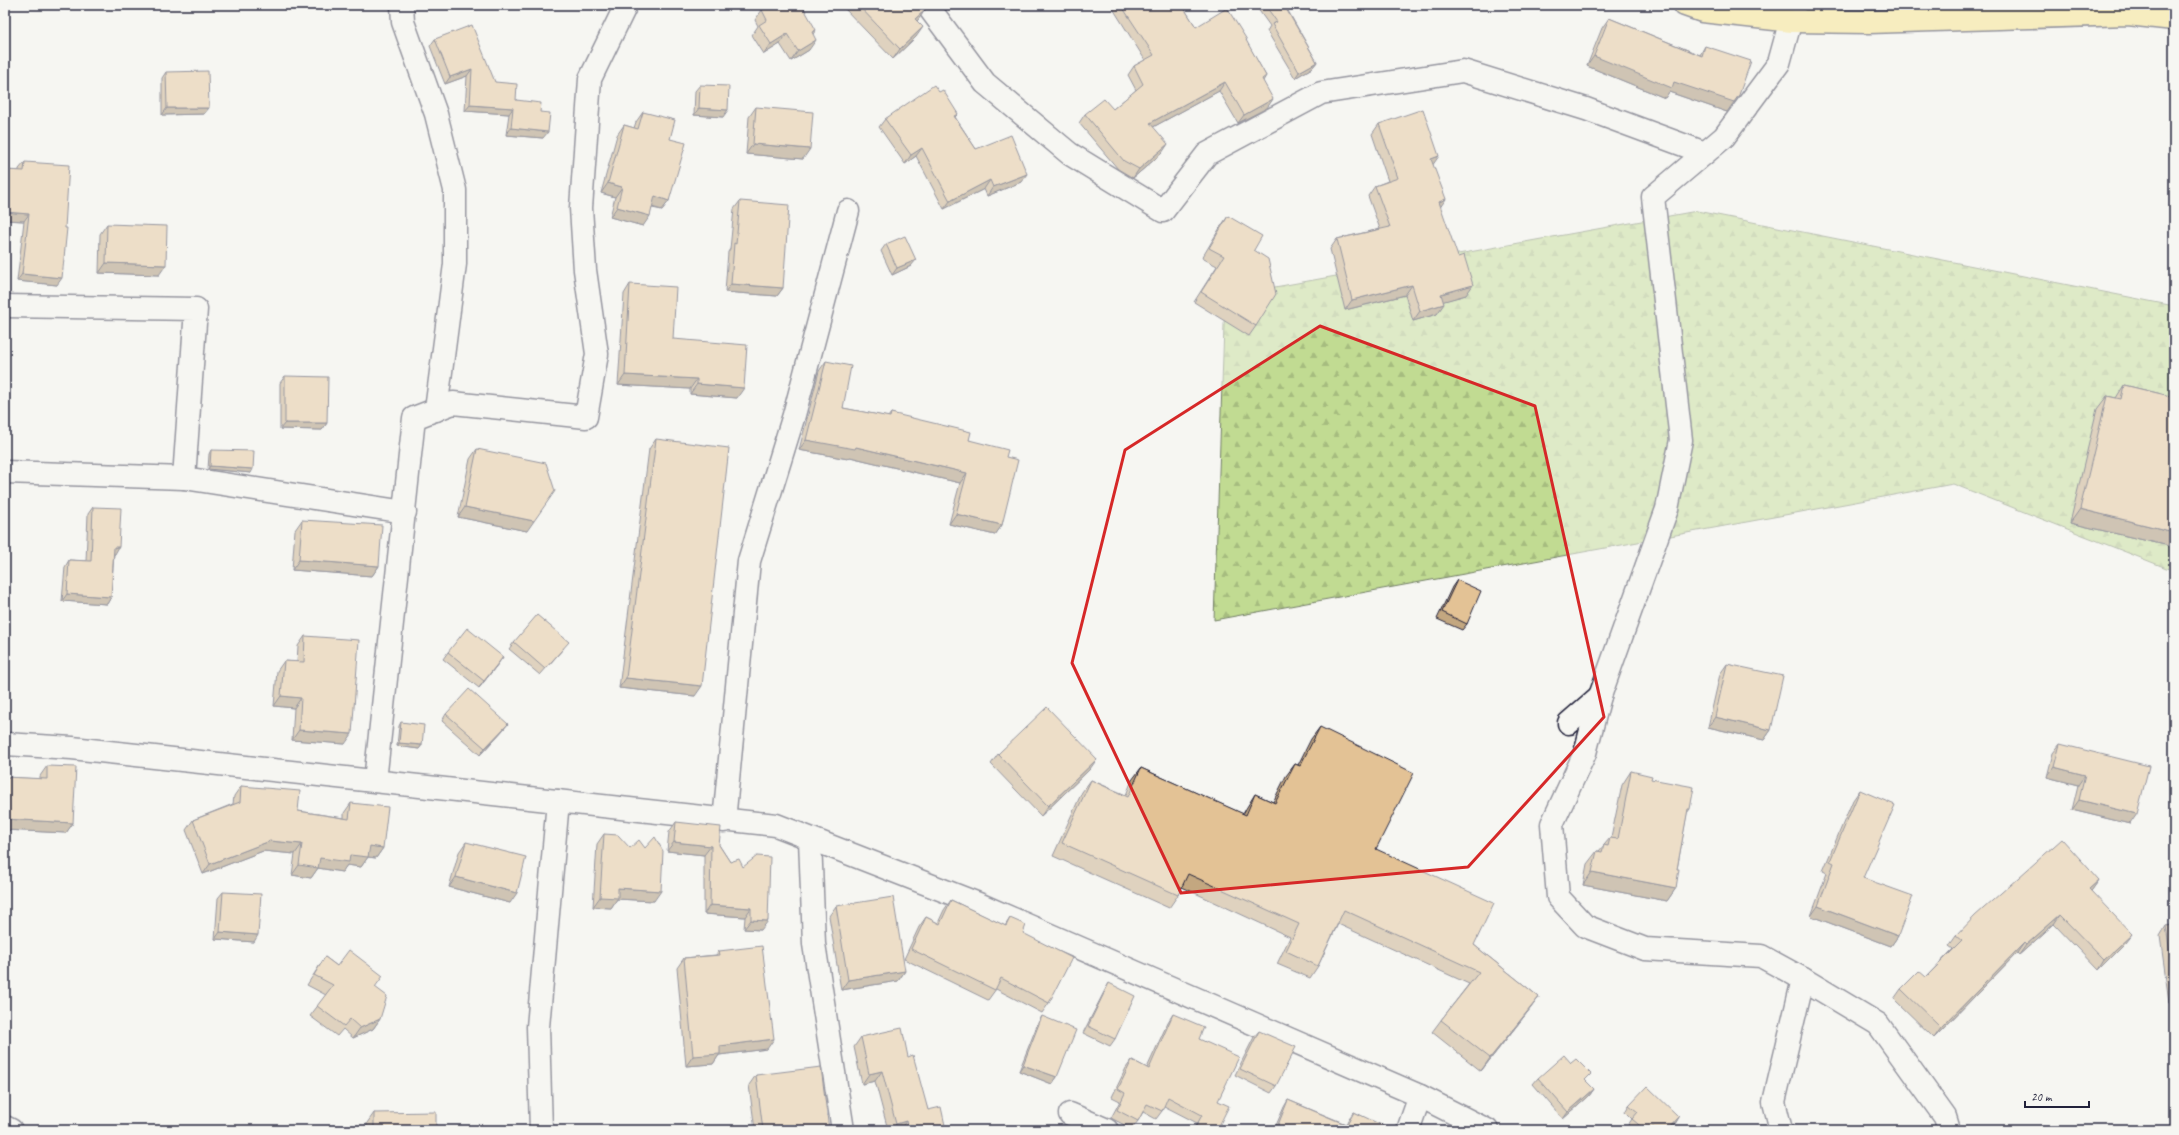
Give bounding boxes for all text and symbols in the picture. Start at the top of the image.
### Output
scale bar [2025,1083,2089,1109]
text: 20 m [2031,1089,2053,1105]

